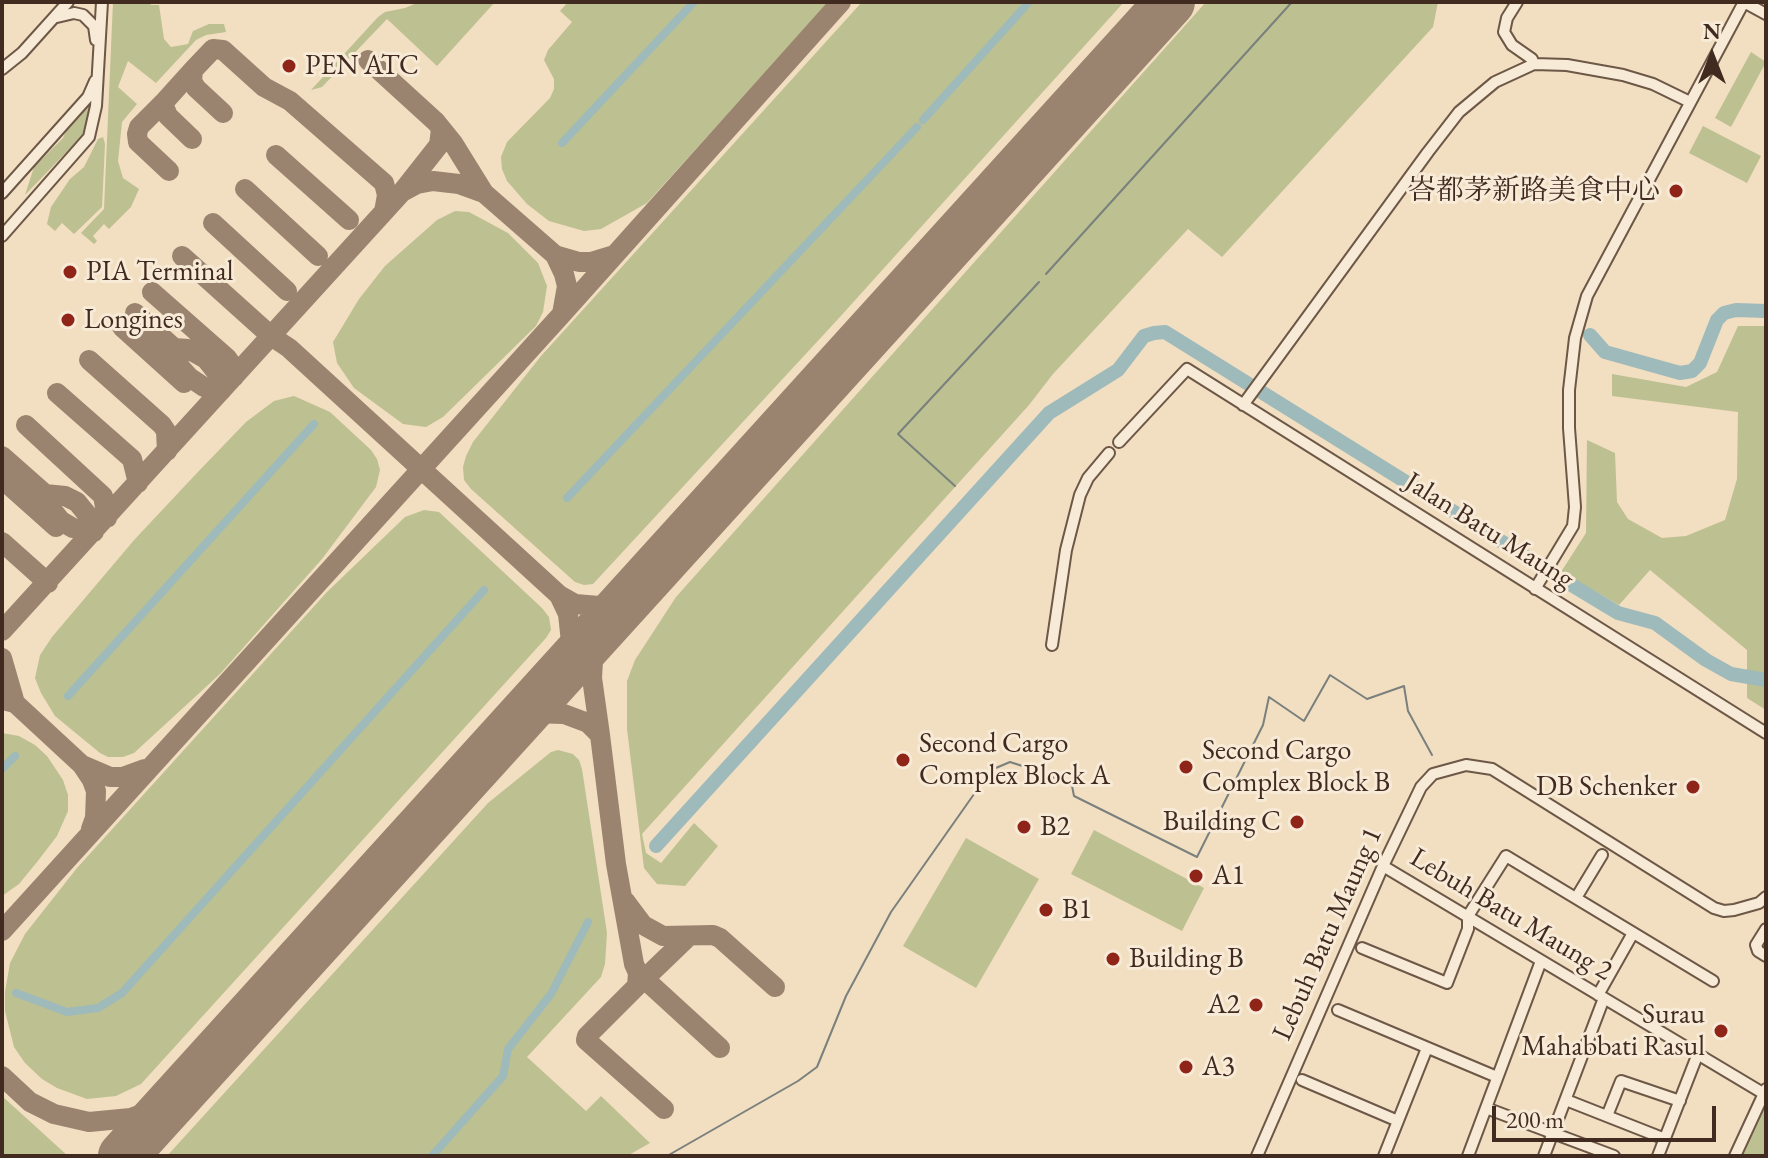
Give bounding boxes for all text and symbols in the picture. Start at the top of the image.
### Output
north arrow [1672,16,1752,96]
text: N [1703,17,1721,46]
place label: PEN ATC [305,49,419,83]
marker: PEN ATC [280,57,298,75]
place label: 峇都茅新路美食中心 [1408,174,1660,208]
marker: 峇都茅新路美食中心 [1667,182,1685,200]
place label: PIA Terminal [86,255,233,289]
marker: PIA Terminal [61,263,79,281]
place label: Longines [84,303,183,337]
marker: Longines [59,311,77,329]
street label: Jalan Batu Maung [1398,466,1580,596]
place label: Second Cargo Complex Block A [919,727,1110,793]
place label: Second Cargo Complex Block B [1202,734,1390,800]
marker: Second Cargo Complex Block A [894,751,912,769]
marker: Second Cargo Complex Block B [1177,758,1195,776]
place label: DB Schenker [1536,770,1677,804]
marker: DB Schenker [1684,778,1702,796]
place label: Building C [1163,805,1281,839]
place label: B2 [1040,810,1070,844]
marker: Building C [1288,813,1306,831]
marker: B2 [1015,818,1033,836]
street label: Lebuh Batu Maung 1 [1266,822,1390,1046]
street label: Lebuh Batu Maung 2 [1404,841,1618,989]
place label: A1 [1212,859,1245,893]
marker: A1 [1187,867,1205,885]
place label: B1 [1062,893,1092,927]
marker: B1 [1037,901,1055,919]
place label: Building B [1129,942,1244,976]
marker: Building B [1104,950,1122,968]
place label: A2 [1207,988,1240,1022]
marker: A2 [1247,996,1265,1014]
place label: Surau Mahabbati Rasul [1521,998,1705,1064]
marker: Surau Mahabbati Rasul [1712,1022,1730,1040]
place label: A3 [1202,1050,1235,1084]
marker: A3 [1177,1058,1195,1076]
scale bar [1496,1090,1720,1140]
text: 200 m [1506,1104,1564,1135]

